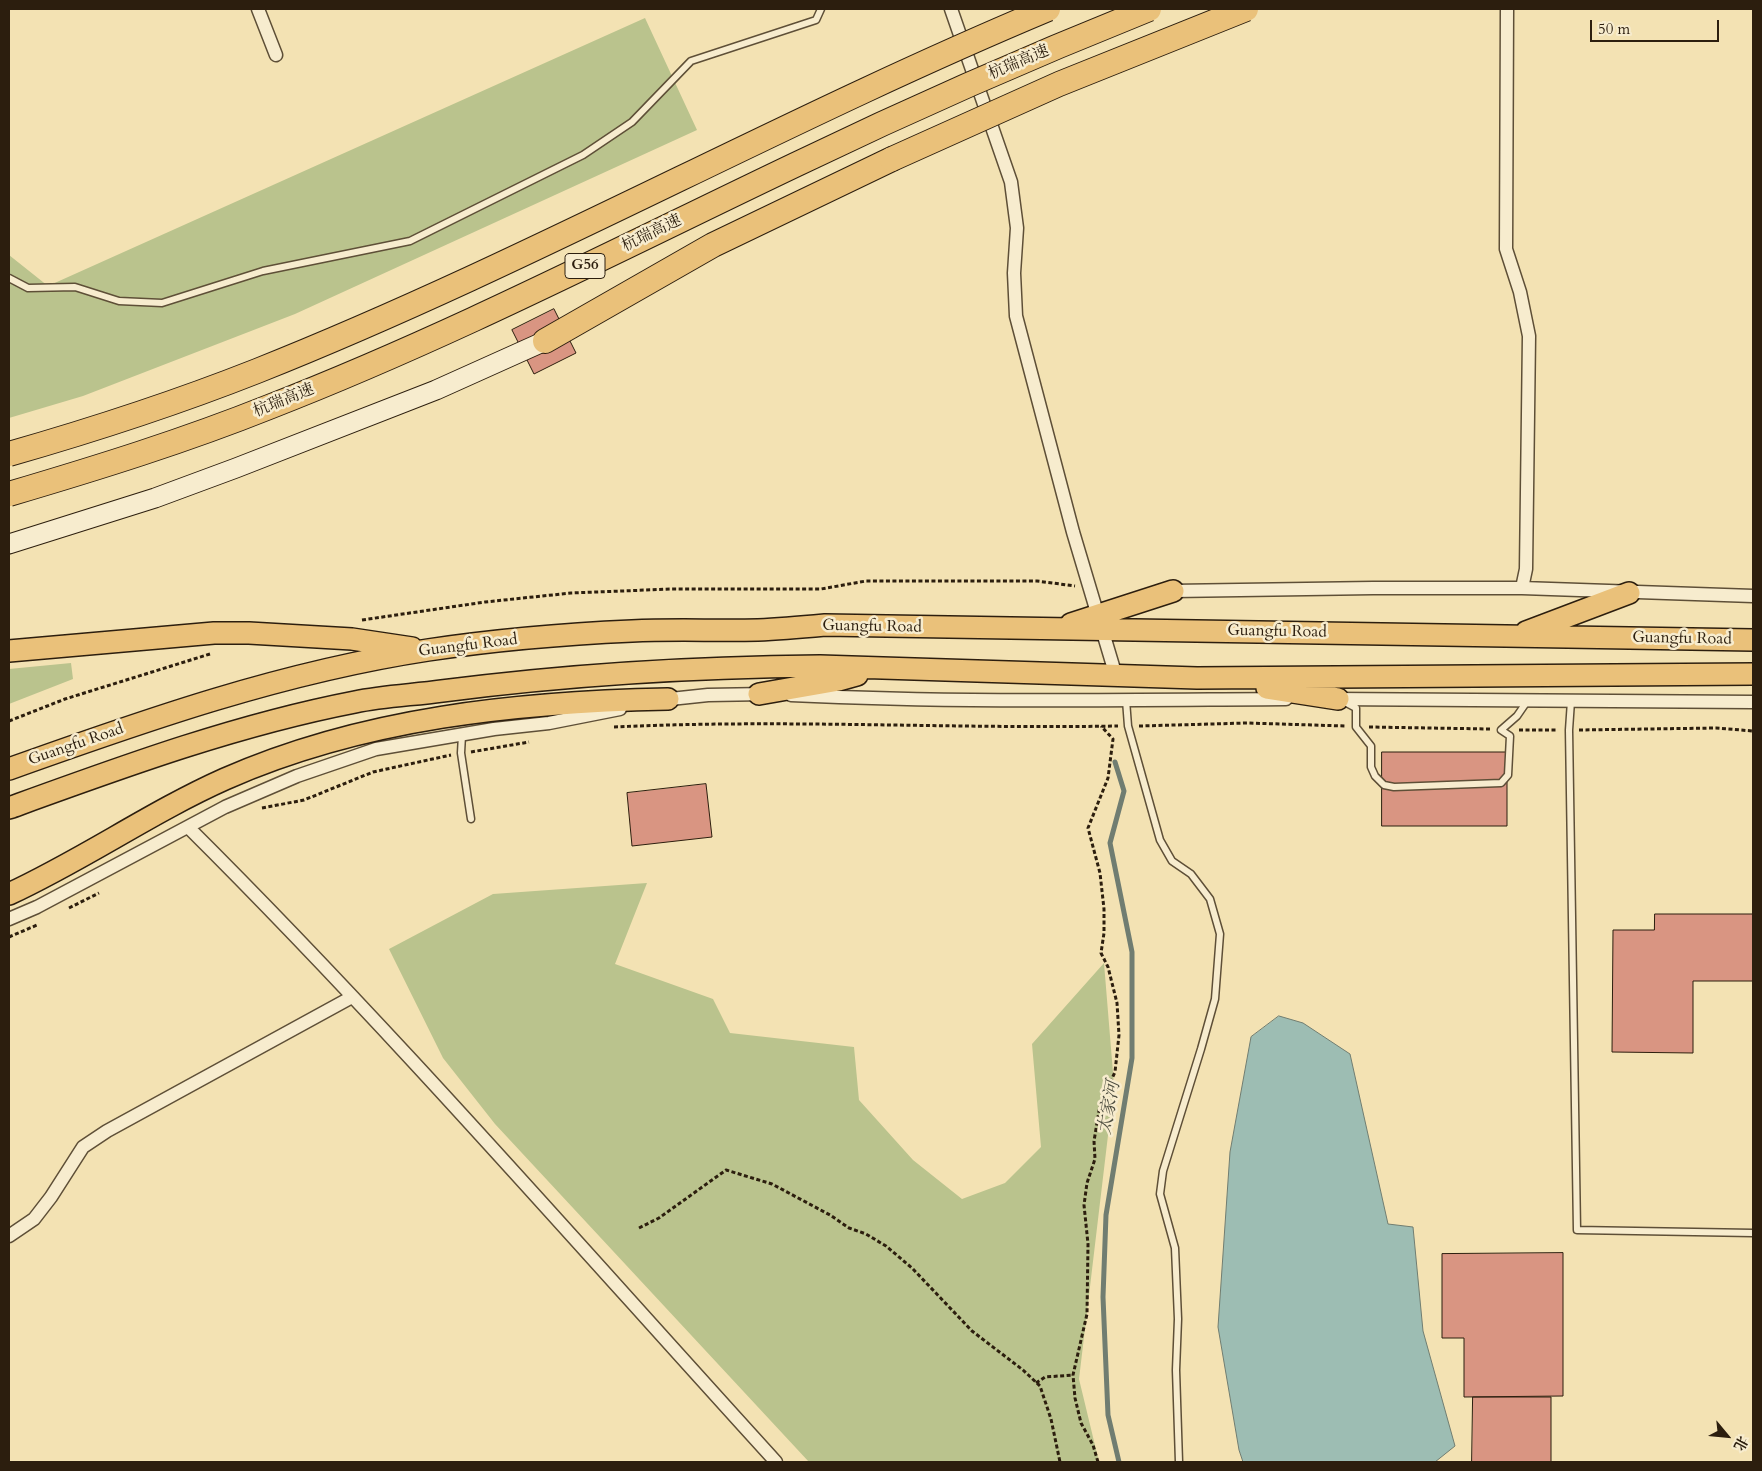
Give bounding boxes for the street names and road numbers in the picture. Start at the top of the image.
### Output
street label: 杭瑞高速 [986,42,1052,84]
street label: 杭瑞高速 [619,211,685,257]
road number: G56 [565,254,605,278]
street label: 杭瑞高速 [251,380,317,422]
street label: Guangfu Road [822,617,922,637]
street label: Guangfu Road [1227,622,1327,642]
street label: Guangfu Road [1632,629,1732,649]
street label: Guangfu Road [417,630,519,662]
street label: Guangfu Road [26,720,126,770]

